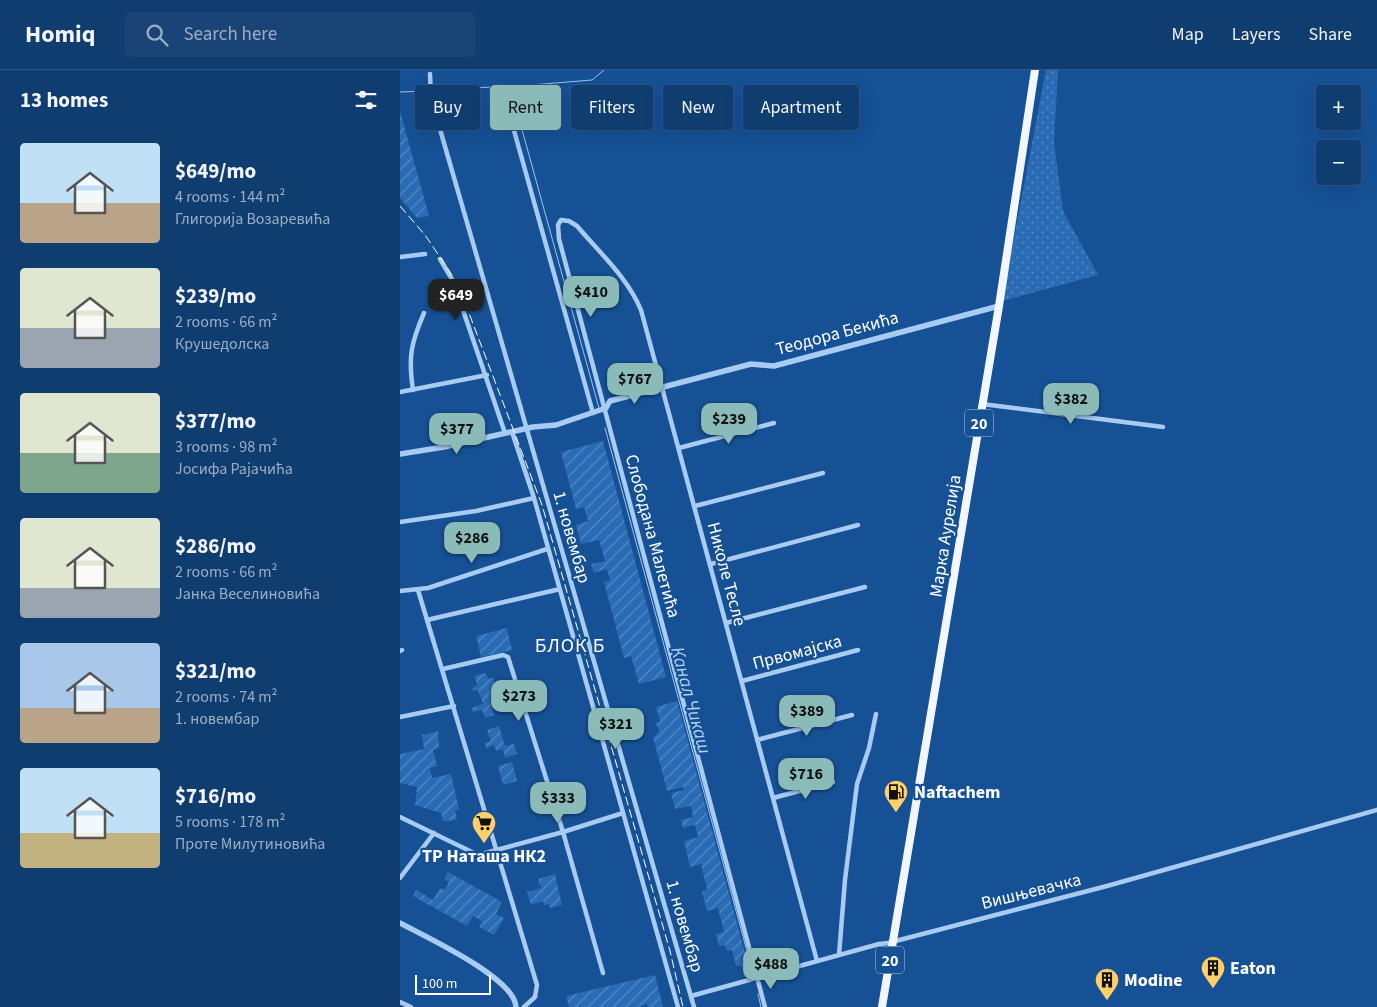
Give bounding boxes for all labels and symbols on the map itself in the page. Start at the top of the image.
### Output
pin: $410 [561,276,621,318]
pin: $649 [426,278,486,321]
street label: Теодора Бекића [773,305,901,362]
pin: $767 [605,362,665,405]
pin: $382 [1041,382,1101,425]
pin: $239 [699,402,759,445]
road number: 20 [965,409,993,436]
pin: $377 [427,412,487,455]
street label: Слободана Малетића [619,452,686,621]
street label: Марка Аурелија [923,473,968,599]
street label: 1. новембар [546,488,597,586]
street label: Николе Тесле [701,519,752,629]
pin: $286 [442,522,502,564]
street label: Првомајска [750,629,845,676]
district label: БЛОК Б [535,632,605,660]
water label: Канал Чикаш [663,644,718,757]
pin: $273 [489,680,549,722]
pin: $389 [777,694,837,737]
pin: $321 [586,708,646,750]
pin: $716 [776,758,836,800]
fuel station icon: Naftachem [883,779,909,813]
place label: Naftachem [914,780,1000,805]
pin: $333 [528,782,588,824]
supermarket icon: ТР Наташа НК2 [471,810,497,844]
place label: ТР Наташа НК2 [422,844,546,869]
street label: Вишњевачка [979,867,1084,916]
street label: 1. новембар [659,877,710,975]
road number: 20 [876,946,904,974]
pin: $488 [741,948,801,990]
building icon: Eaton [1200,955,1226,989]
place label: Eaton [1230,956,1276,981]
building icon: Modine [1094,967,1120,1001]
place label: Modine [1124,968,1183,993]
scale bar [415,972,491,995]

